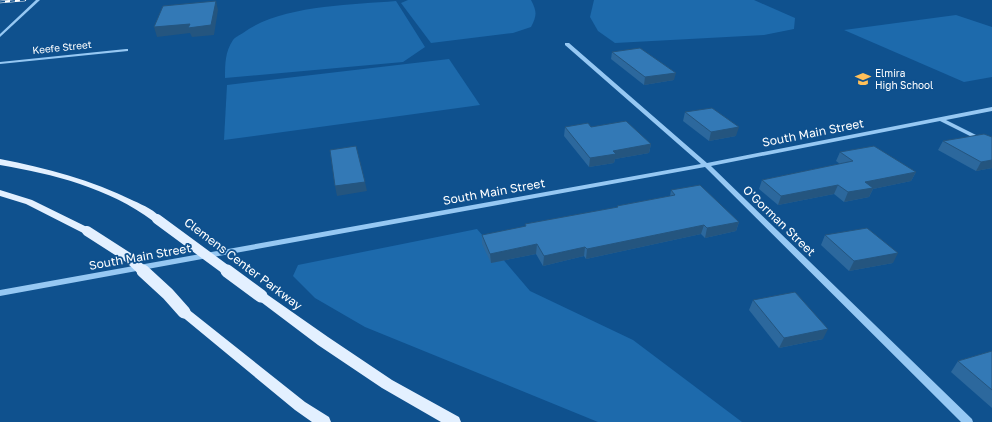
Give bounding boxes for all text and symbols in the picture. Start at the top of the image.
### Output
street label: Keefe Street [32,38,92,56]
place label: Elmira High School [875,67,933,91]
school or university icon: Elmira High School [854,70,872,88]
street label: South Main Street [761,115,865,150]
street label: South Main Street [442,175,546,208]
street label: O'Gorman Street [740,182,819,259]
street label: Clemens Center Parkway [181,214,305,313]
street label: South Main Street [88,240,192,273]

